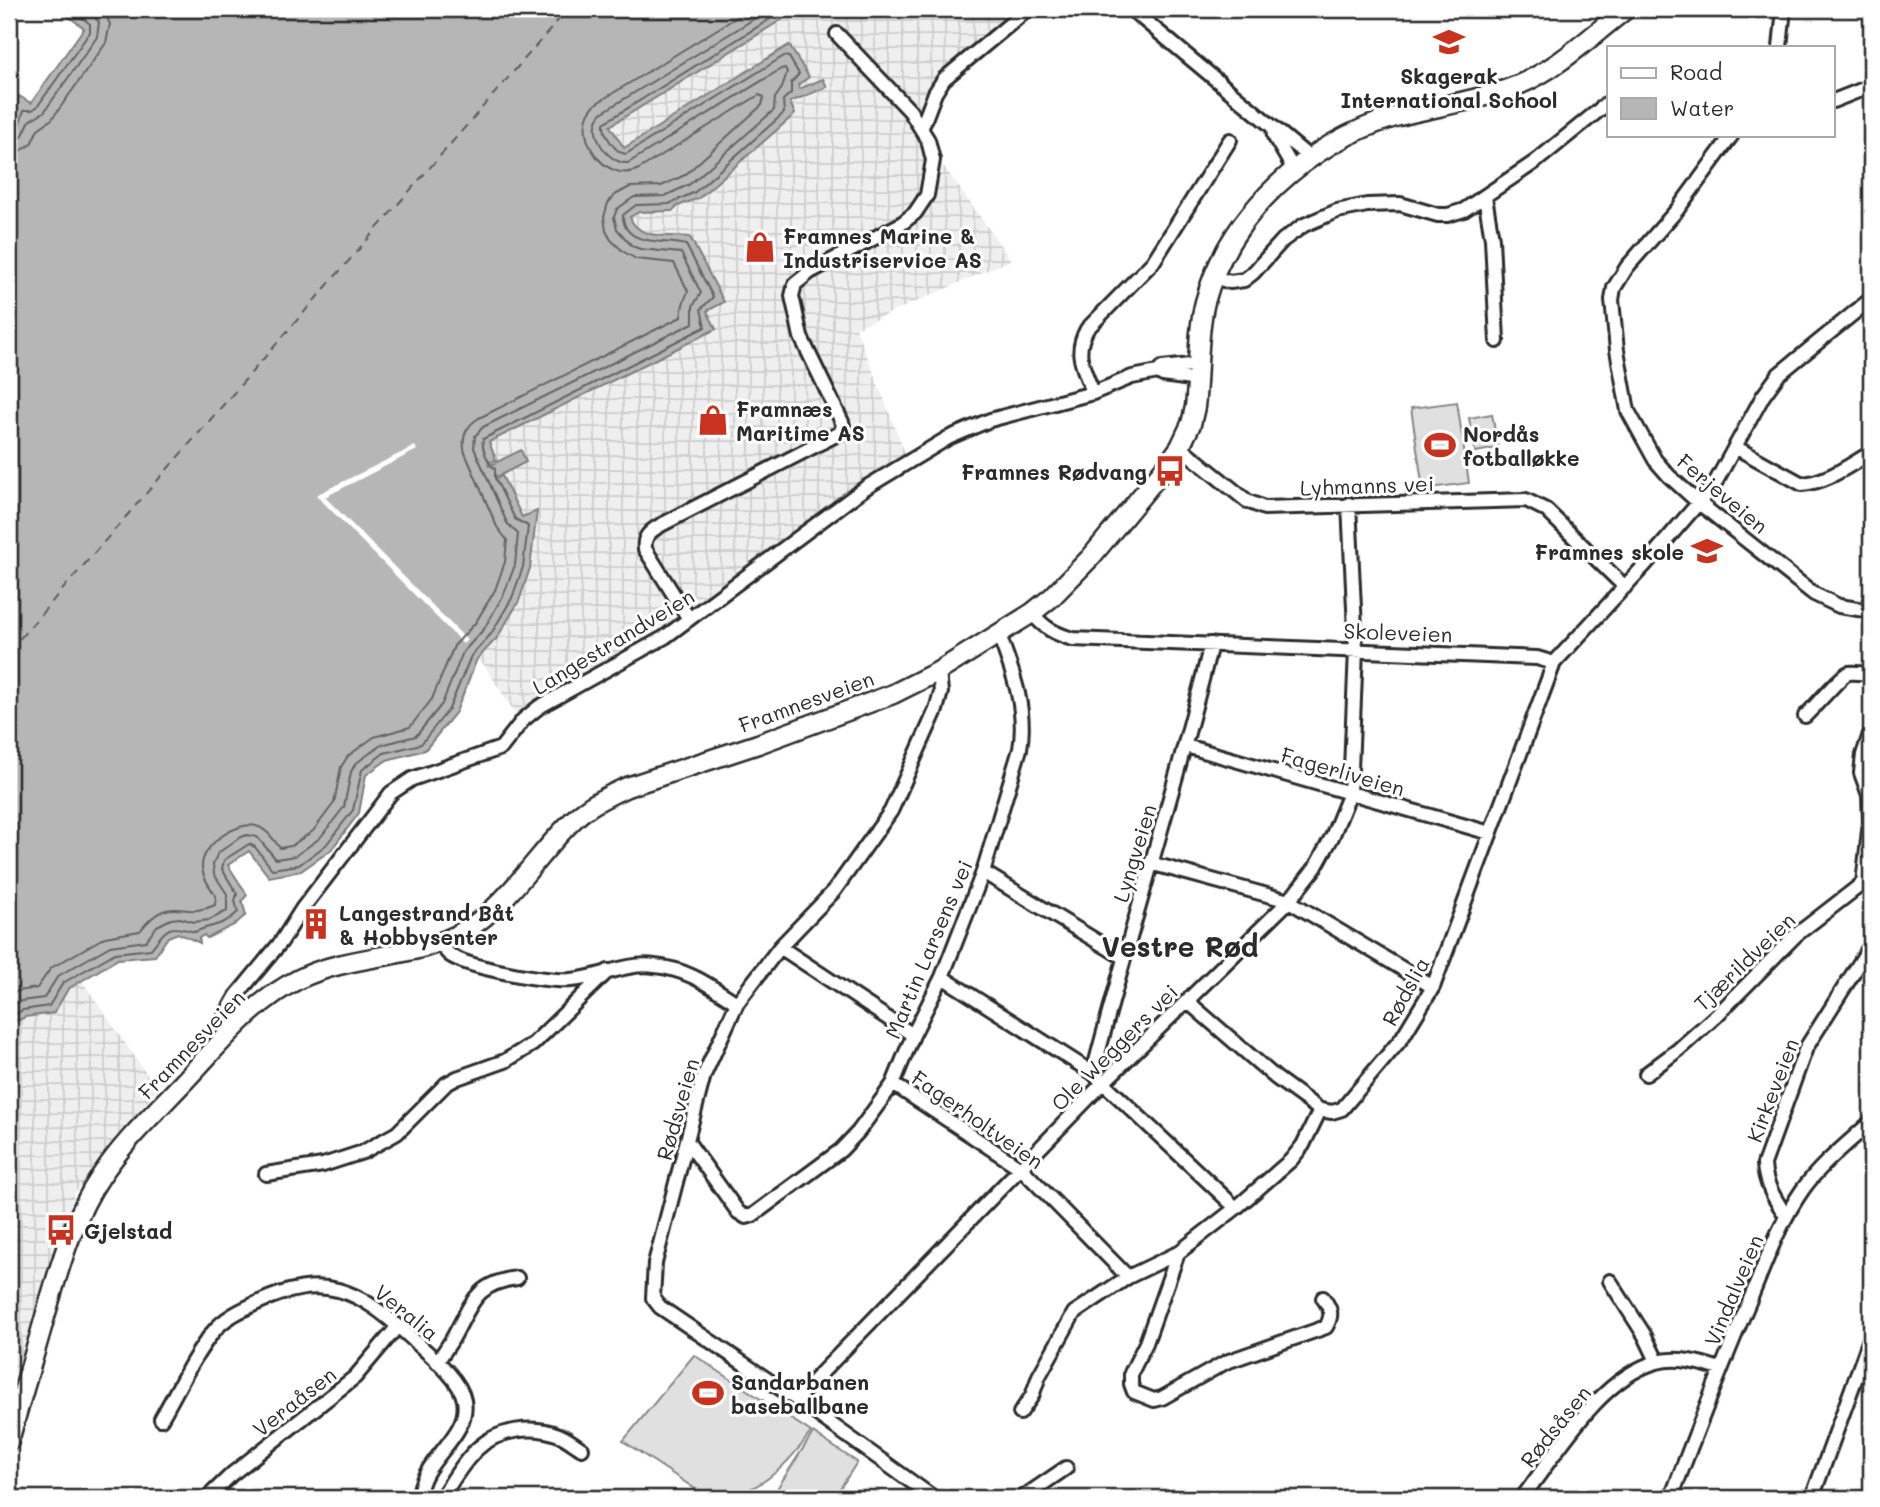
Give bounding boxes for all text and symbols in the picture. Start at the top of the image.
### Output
school or university icon: Skagerak International School [1432,25,1466,59]
legend [1607,46,1834,136]
text: Road [1670,58,1722,85]
place label: Skagerak International School [1341,62,1557,113]
text: Water [1670,94,1734,121]
place label: Framnes Marine & Industriservice AS [783,222,982,273]
shop icon: Framnes Marine & Industriservice AS [743,230,777,264]
place label: Framnæs Maritime AS [736,395,865,446]
shop icon: Framnæs Maritime AS [696,403,730,437]
place label: Nordås fotballøkke [1463,420,1580,471]
sports icon: Nordås fotballøkke [1423,428,1457,462]
street label: Ferjeveien [1672,447,1774,539]
bus stop icon: Framnes Rødvang [1153,454,1187,488]
place label: Framnes Rødvang [961,458,1147,485]
street label: Lyhmanns vei [1299,469,1435,501]
school or university icon: Framnes skole [1690,534,1724,568]
place label: Framnes skole [1534,538,1684,565]
street label: Langestrandveien [527,582,699,700]
street label: Skoleveien [1343,617,1453,647]
street label: Framnesveien [735,664,877,738]
street label: Fagerliveien [1278,740,1408,802]
street label: Lyngveien [1106,801,1162,905]
street label: Martin Larsens vei [878,856,978,1042]
place label: Langestrand Båt & Hobbysenter [339,899,514,951]
street label: Tjærildveien [1688,906,1800,1016]
building icon: Langestrand Båt & Hobbysenter [299,907,333,941]
district label: Vestre Rød [1101,928,1259,964]
street label: Rødslia [1375,952,1435,1030]
street label: Ole Weggers vei [1045,978,1183,1116]
street label: Framnesveien [132,984,250,1104]
street label: Kirkeveien [1740,1034,1804,1146]
street label: Rødsveien [650,1055,704,1163]
street label: Fagerholtveien [907,1064,1049,1174]
bus stop icon: Gjelstad [44,1213,78,1247]
place label: Gjelstad [84,1217,172,1244]
street label: Vindalveien [1697,1230,1769,1350]
street label: Veralia [369,1278,445,1346]
street label: Veraåsen [247,1360,341,1442]
place label: Sandarbanen baseballbane [731,1368,869,1419]
sports icon: Sandarbanen baseballbane [691,1376,725,1410]
street label: Rødsåsen [1514,1380,1596,1472]

